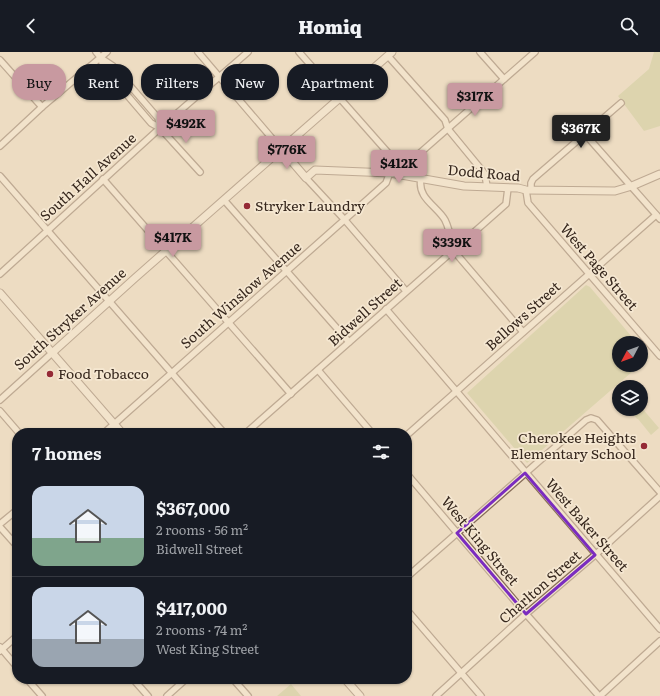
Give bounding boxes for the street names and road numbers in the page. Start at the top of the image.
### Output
street label: South Hall Avenue [35,128,140,225]
street label: Dodd Road [447,159,522,185]
street label: West Page Street [556,219,643,314]
street label: South Winslow Avenue [176,236,305,352]
street label: South Stryker Avenue [9,262,130,374]
street label: Bidwell Street [323,272,406,350]
street label: Bellows Street [480,276,564,354]
street label: West Baker Street [542,473,634,575]
street label: West King Street [437,491,524,590]
street label: Charlton Street [494,545,585,628]

